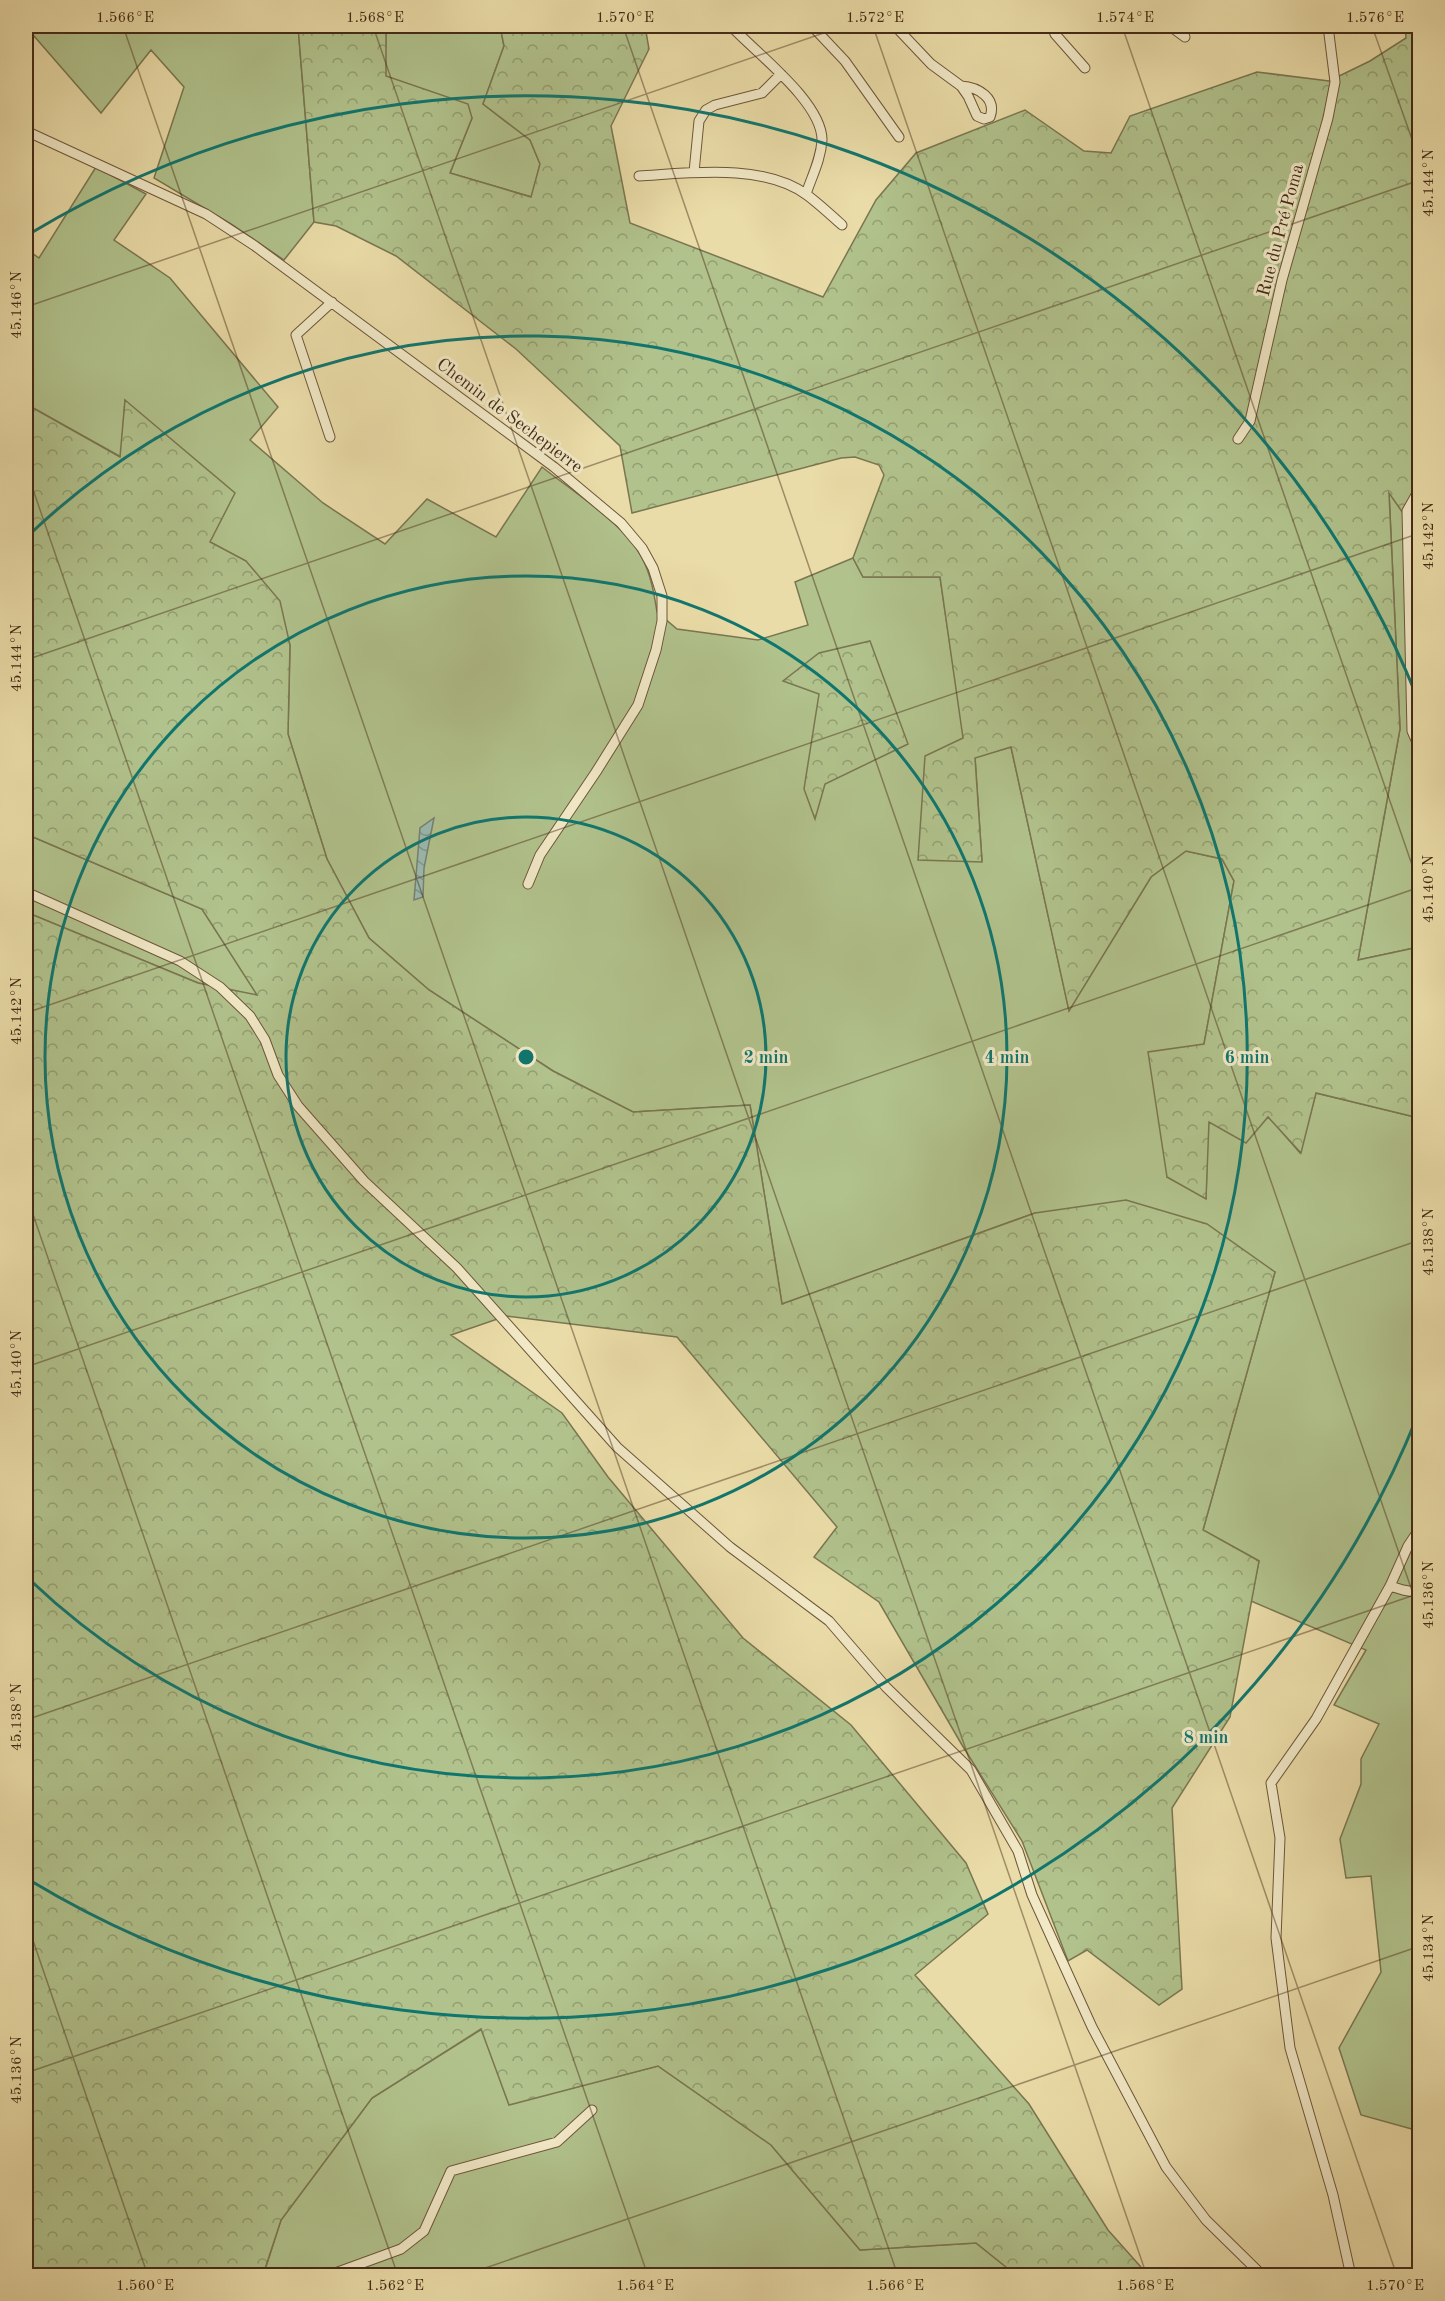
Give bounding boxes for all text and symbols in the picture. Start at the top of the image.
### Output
text: 1.566°E [96,11,154,26]
text: 1.568°E [346,11,404,26]
text: 1.570°E [596,11,654,26]
text: 1.572°E [846,11,904,26]
text: 1.574°E [1096,11,1154,26]
text: 1.576°E [1346,11,1404,26]
text: 45.144°N [1422,149,1437,217]
street label: Rue du Pré Poma [1255,162,1307,298]
text: 45.146°N [10,271,25,339]
street label: Chemin de Sechepierre [433,355,586,476]
text: 45.142°N [1422,502,1437,570]
text: 45.144°N [10,624,25,692]
text: 45.140°N [1422,855,1437,923]
text: 45.142°N [10,977,25,1045]
centre of rings [516,1047,536,1067]
text: 2 min [743,1049,789,1067]
text: 4 min [984,1049,1030,1067]
text: 6 min [1224,1049,1270,1067]
text: 45.138°N [1422,1208,1437,1276]
text: 45.140°N [10,1330,25,1398]
text: 45.136°N [1422,1561,1437,1629]
text: 45.138°N [10,1683,25,1751]
text: 8 min [1183,1729,1229,1747]
text: 45.134°N [1422,1914,1437,1982]
text: 45.136°N [10,2036,25,2104]
text: 1.560°E [116,2279,174,2294]
text: 1.562°E [366,2279,424,2294]
text: 1.564°E [616,2279,674,2294]
text: 1.566°E [866,2279,924,2294]
text: 1.568°E [1116,2279,1174,2294]
text: 1.570°E [1366,2279,1424,2294]

